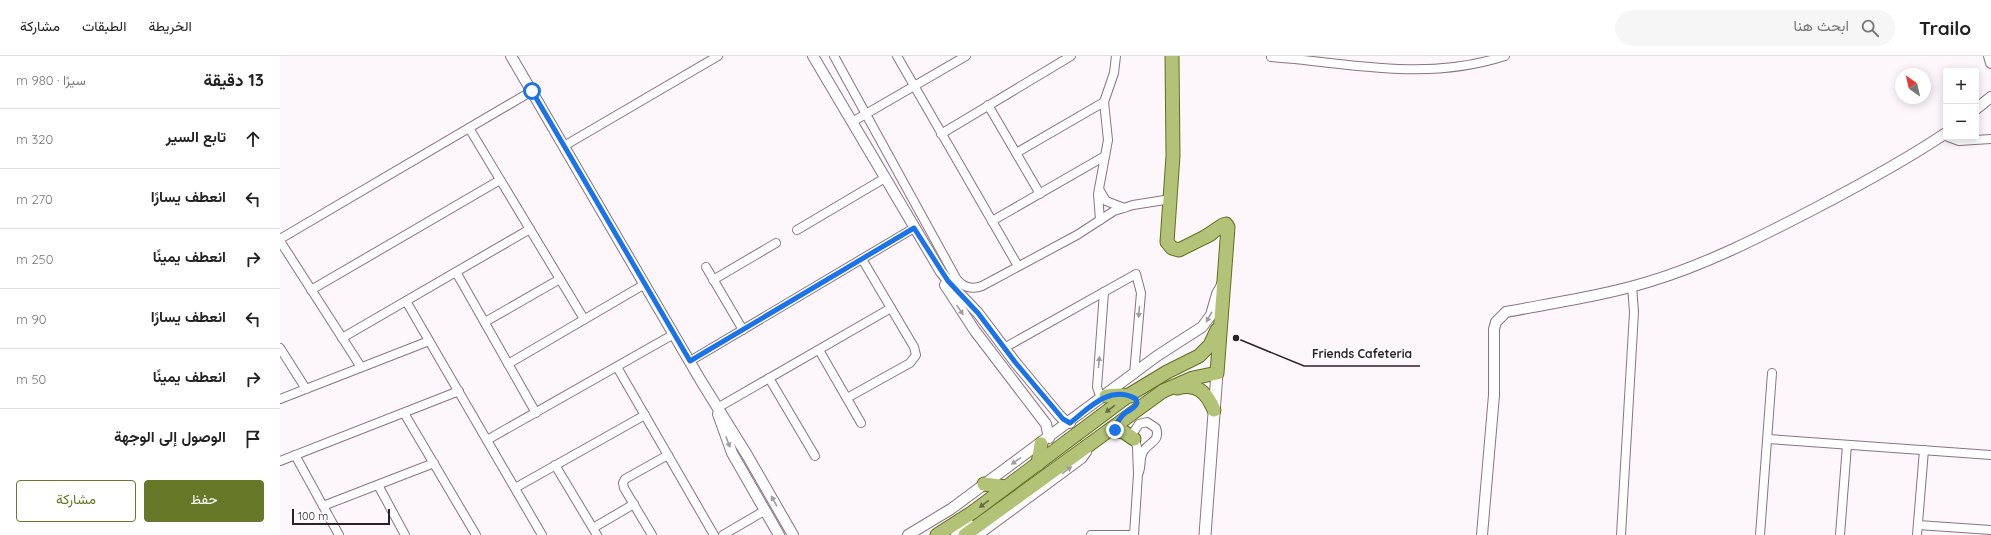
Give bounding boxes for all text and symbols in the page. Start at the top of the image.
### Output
search box [1615,10,1895,46]
text: ابحث هنا [1793,16,1849,35]
text: Trailo [1919,16,1971,40]
text: مشاركة [20,17,60,35]
text: الطبقات [82,17,126,35]
text: الخريطة [148,17,192,35]
icon: search [1859,17,1881,39]
north arrow [1895,68,1931,104]
map controls [1943,68,1979,140]
button: + [1943,68,1979,104]
text: 13 دقيقة [203,69,264,90]
text: سيرًا · 980 m [16,72,86,88]
route start [523,82,541,100]
button: − [1943,104,1979,140]
text: تابع السير [166,127,226,146]
icon: ahead [242,128,264,150]
text: 320 m [16,131,53,147]
text: انعطف يسارًا [151,187,226,206]
icon: left [242,188,264,210]
text: 270 m [16,191,53,207]
text: انعطف يمينًا [153,247,226,266]
icon: right [242,248,264,270]
text: 250 m [16,251,53,267]
one-way arrow [957,304,964,316]
one-way arrow [1136,306,1142,318]
text: انعطف يسارًا [151,307,226,326]
icon: left [242,308,264,330]
text: 90 m [16,311,46,327]
one-way arrow [1206,311,1213,323]
callout: Friends Cafeteria [1304,342,1420,366]
text: Friends Cafeteria [1312,346,1412,361]
one-way arrow [1095,356,1102,368]
text: انعطف يمينًا [153,367,226,386]
icon: right [242,368,264,390]
text: 50 m [16,371,46,387]
one-way arrow [1105,405,1116,414]
route end [1106,421,1124,439]
text: الوصول إلى الوجهة [114,427,226,446]
icon: arrive [242,428,264,450]
one-way arrow [725,436,731,448]
one-way arrow [1011,457,1021,465]
one-way arrow [1061,466,1072,474]
button: مشاركة [16,480,136,522]
button: حفظ [144,480,264,522]
one-way arrow [770,495,777,507]
one-way arrow [979,500,989,508]
scale bar [292,507,390,526]
text: 100 m [298,509,328,523]

